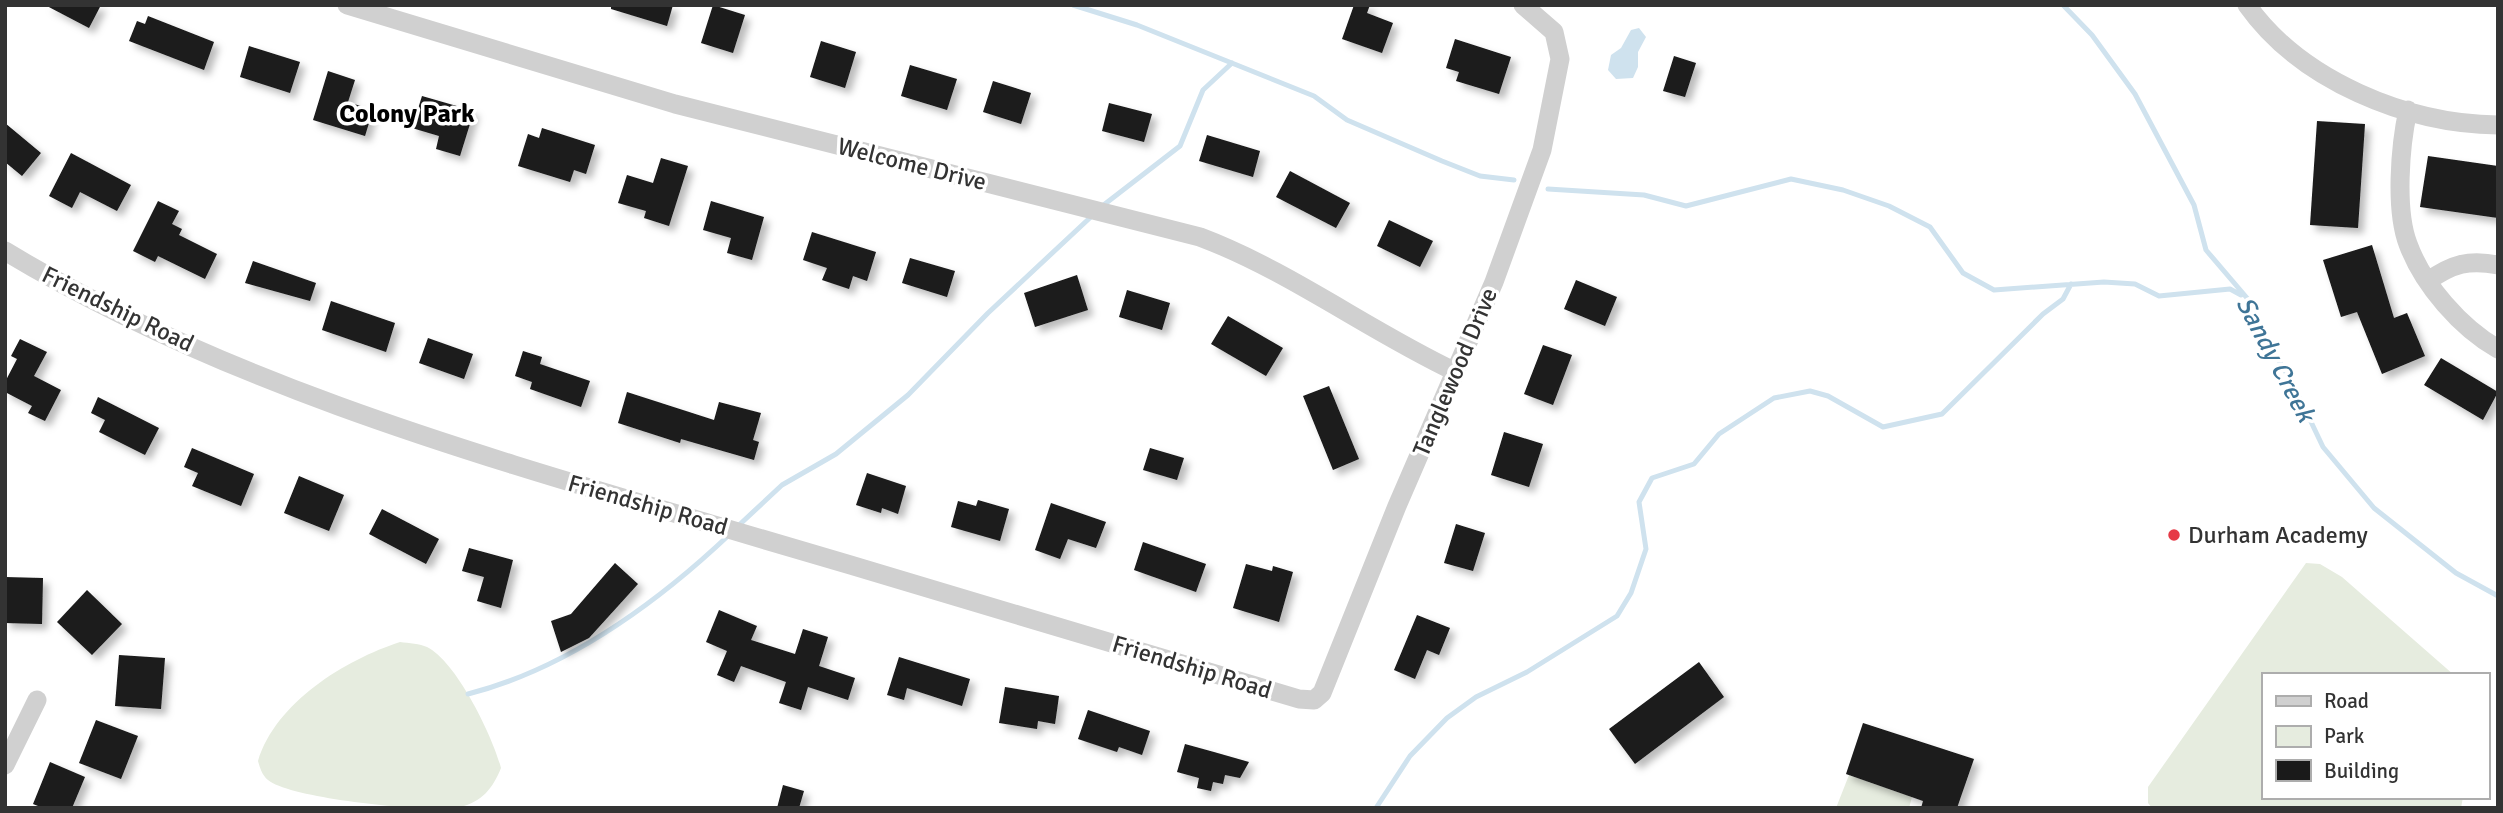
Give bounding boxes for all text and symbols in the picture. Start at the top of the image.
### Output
district label: Colony Park [339,98,475,130]
street label: Welcome Drive [835,131,989,197]
street label: Friendship Road [37,259,199,359]
street label: Tanglewood Drive [1406,283,1504,461]
water label: Sandy Creek [2229,291,2322,429]
street label: Friendship Road [565,468,731,542]
place label: Durham Academy [2188,520,2368,550]
marker: Durham Academy [2166,527,2182,543]
street label: Friendship Road [1109,629,1275,705]
legend [2262,673,2489,799]
text: Road [2324,688,2369,714]
text: Park [2324,723,2365,749]
text: Building [2324,758,2399,784]

